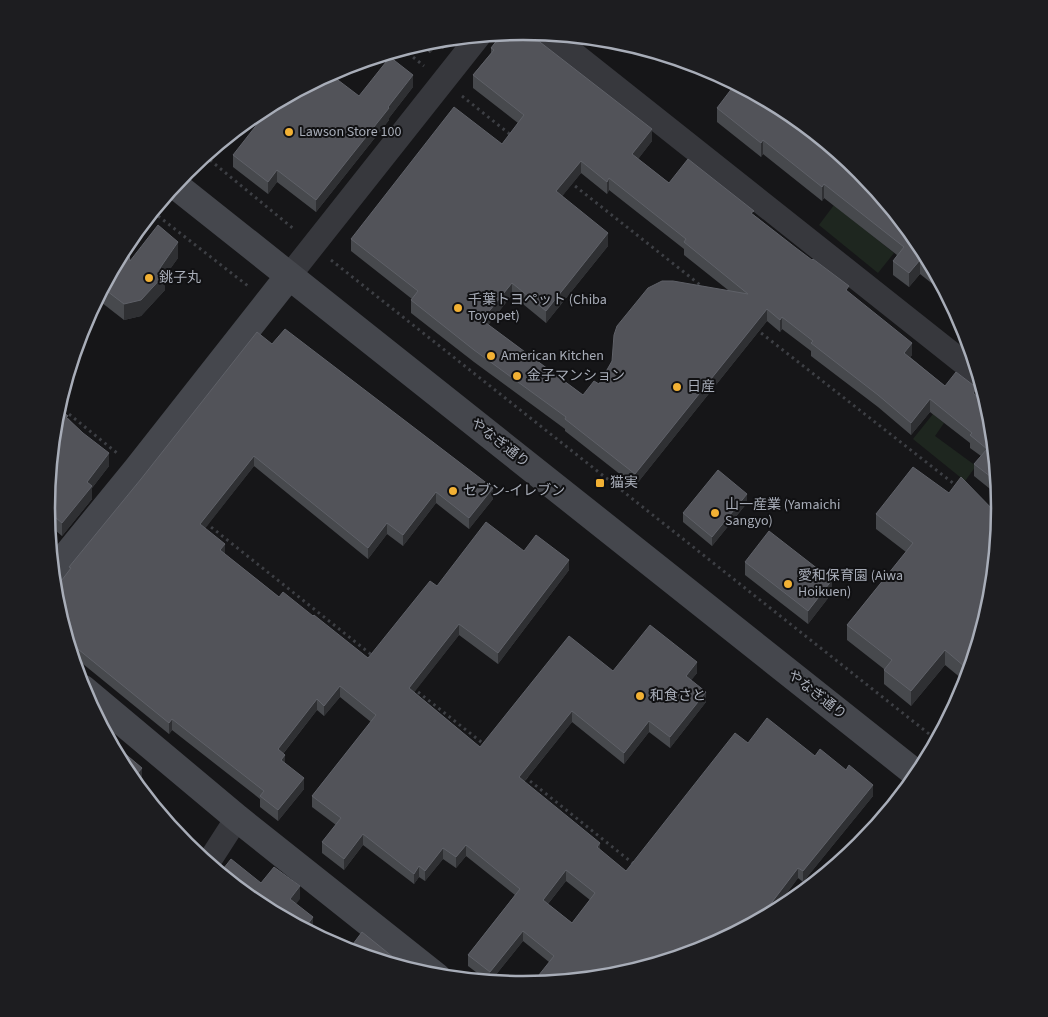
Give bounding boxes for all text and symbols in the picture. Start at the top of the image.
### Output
place label: Lawson Store 100 [299,122,401,142]
marker: Lawson Store 100 [283,126,295,138]
place label: 銚子丸 [159,268,201,288]
marker: 銚子丸 [143,272,155,284]
place label: 千葉トヨペット (Chiba Toyopet) [468,290,607,326]
marker: 千葉トヨペット (Chiba Toyopet) [452,302,464,314]
place label: American Kitchen [501,346,604,366]
marker: American Kitchen [485,350,497,362]
place label: 金子マンション [527,366,625,386]
marker: 金子マンション [511,370,523,382]
place label: 日産 [687,377,715,397]
marker: 日産 [671,381,683,393]
street label: やなぎ通り [466,414,534,472]
place label: 猫実 [610,473,638,493]
marker: 猫実 [594,477,606,489]
place label: セブン-イレブン [463,481,565,501]
marker: セブン-イレブン [447,485,459,497]
place label: 山一産業 (Yamaichi Sangyo) [725,495,840,531]
marker: 山一産業 (Yamaichi Sangyo) [709,507,721,519]
place label: 愛和保育園 (Aiwa Hoikuen) [798,566,903,602]
marker: 愛和保育園 (Aiwa Hoikuen) [782,578,794,590]
street label: やなぎ通り [783,666,851,724]
place label: 和食さと [650,686,706,706]
marker: 和食さと [634,690,646,702]

